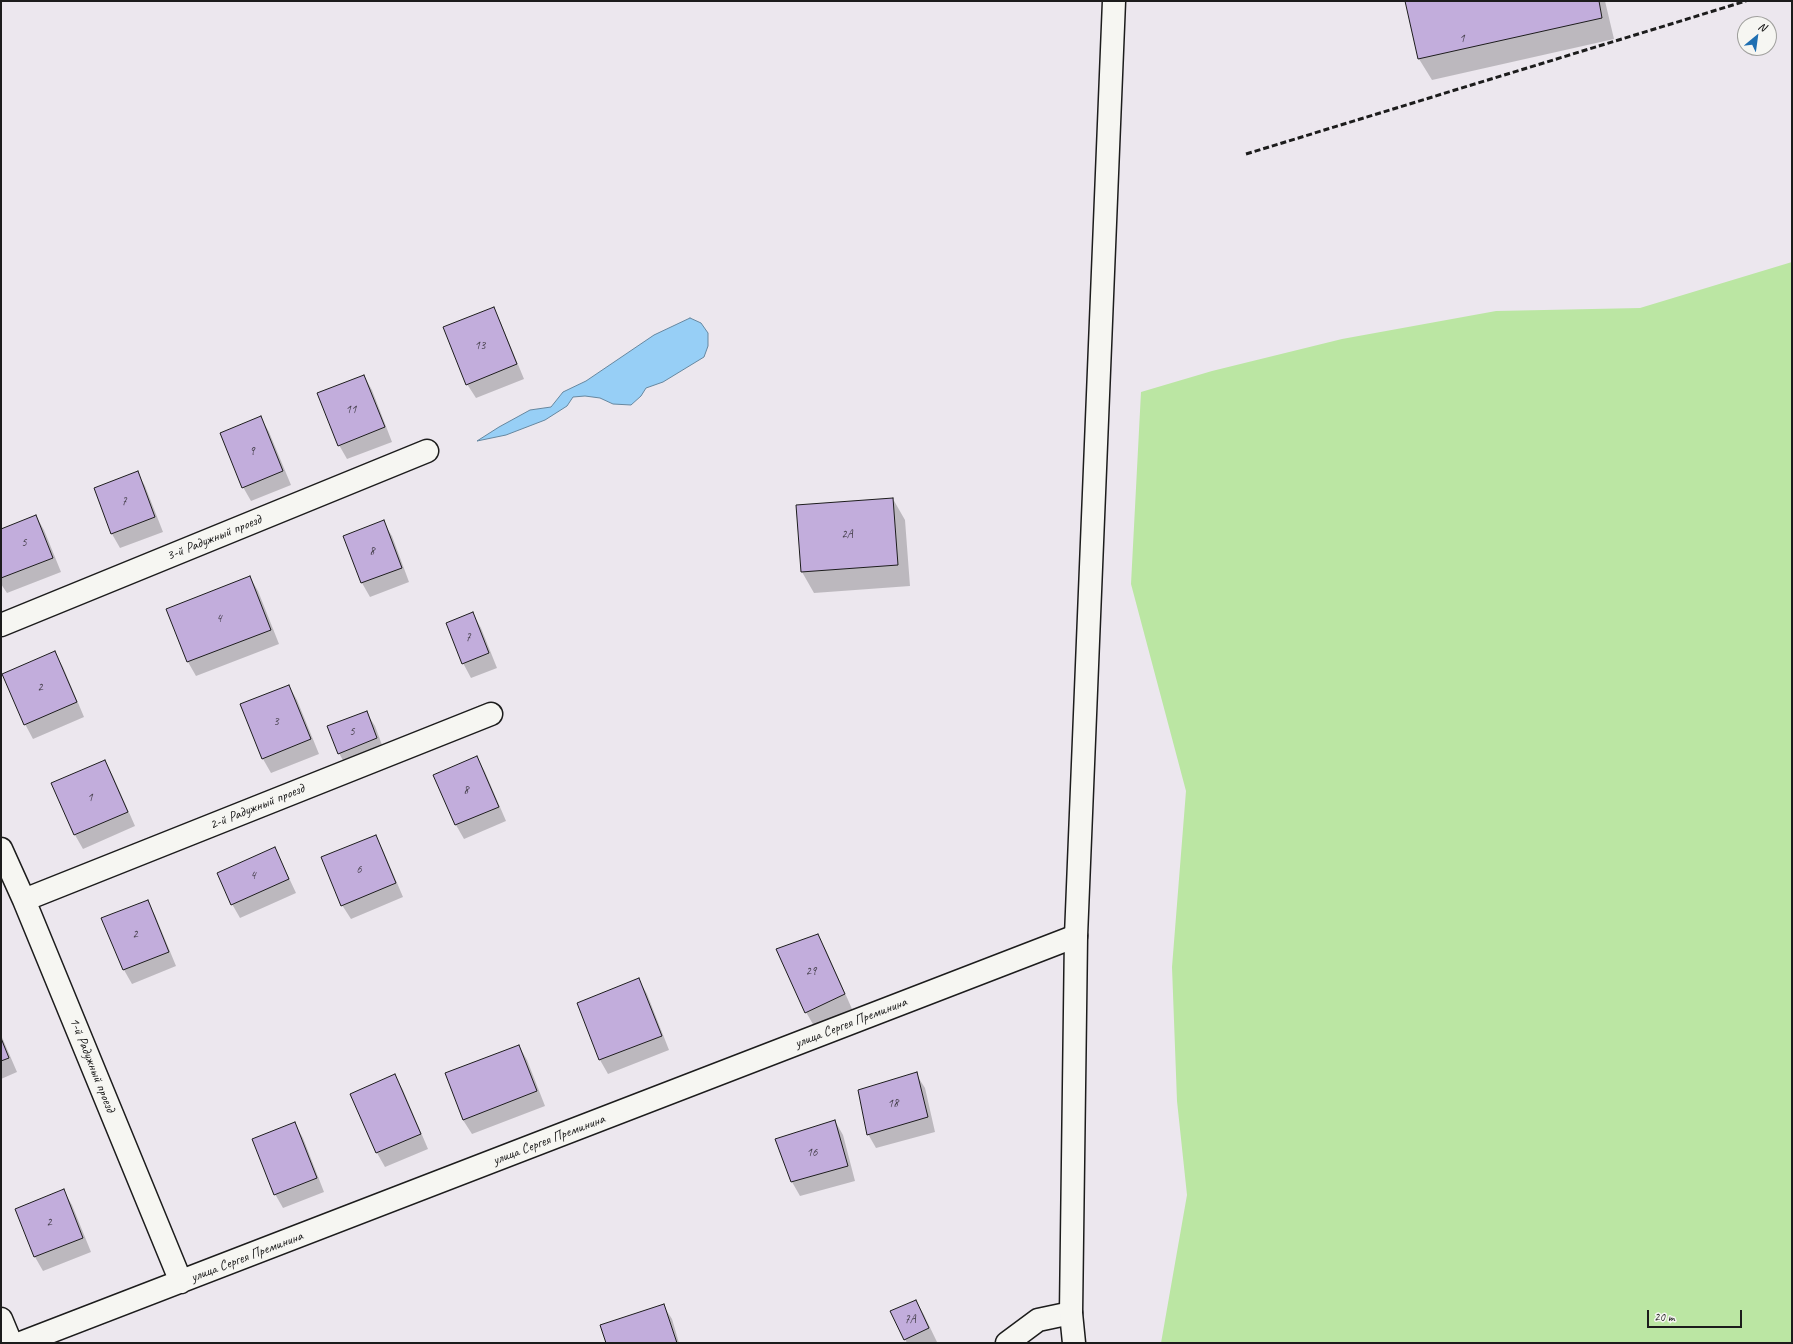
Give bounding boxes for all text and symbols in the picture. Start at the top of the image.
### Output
north arrow [1737,16,1777,56]
text: N [1756,19,1769,34]
house number: 1 [1459,32,1465,46]
house number: 13 [475,339,485,353]
house number: 11 [346,403,356,417]
house number: 9 [249,445,255,459]
house number: 7 [121,495,127,509]
street label: 3-й Радужный проезд [164,511,264,565]
house number: 2А [841,528,853,542]
house number: 5 [21,536,27,550]
house number: 8 [369,545,375,559]
house number: 4 [216,612,222,626]
house number: 7 [465,631,471,645]
house number: 2 [37,681,43,695]
house number: 3 [273,715,279,729]
house number: 5 [349,725,355,739]
street label: 2-й Радужный проезд [207,780,307,834]
house number: 8 [463,784,469,798]
house number: 1 [87,791,93,805]
house number: 6 [356,863,362,877]
house number: 4 [250,869,256,883]
house number: 2 [132,928,138,942]
house number: 29 [806,965,816,979]
street label: улица Сергея Преминина [793,994,909,1052]
street label: 1-й Радужный проезд [65,1015,119,1115]
house number: 18 [888,1097,898,1111]
street label: улица Сергея Преминина [491,1111,607,1169]
house number: 16 [807,1146,817,1160]
house number: 2 [46,1216,52,1230]
street label: улица Сергея Преминина [189,1228,305,1286]
scale bar [1649,1302,1744,1328]
text: 20 m [1654,1309,1674,1325]
house number: 7А [904,1313,916,1327]

